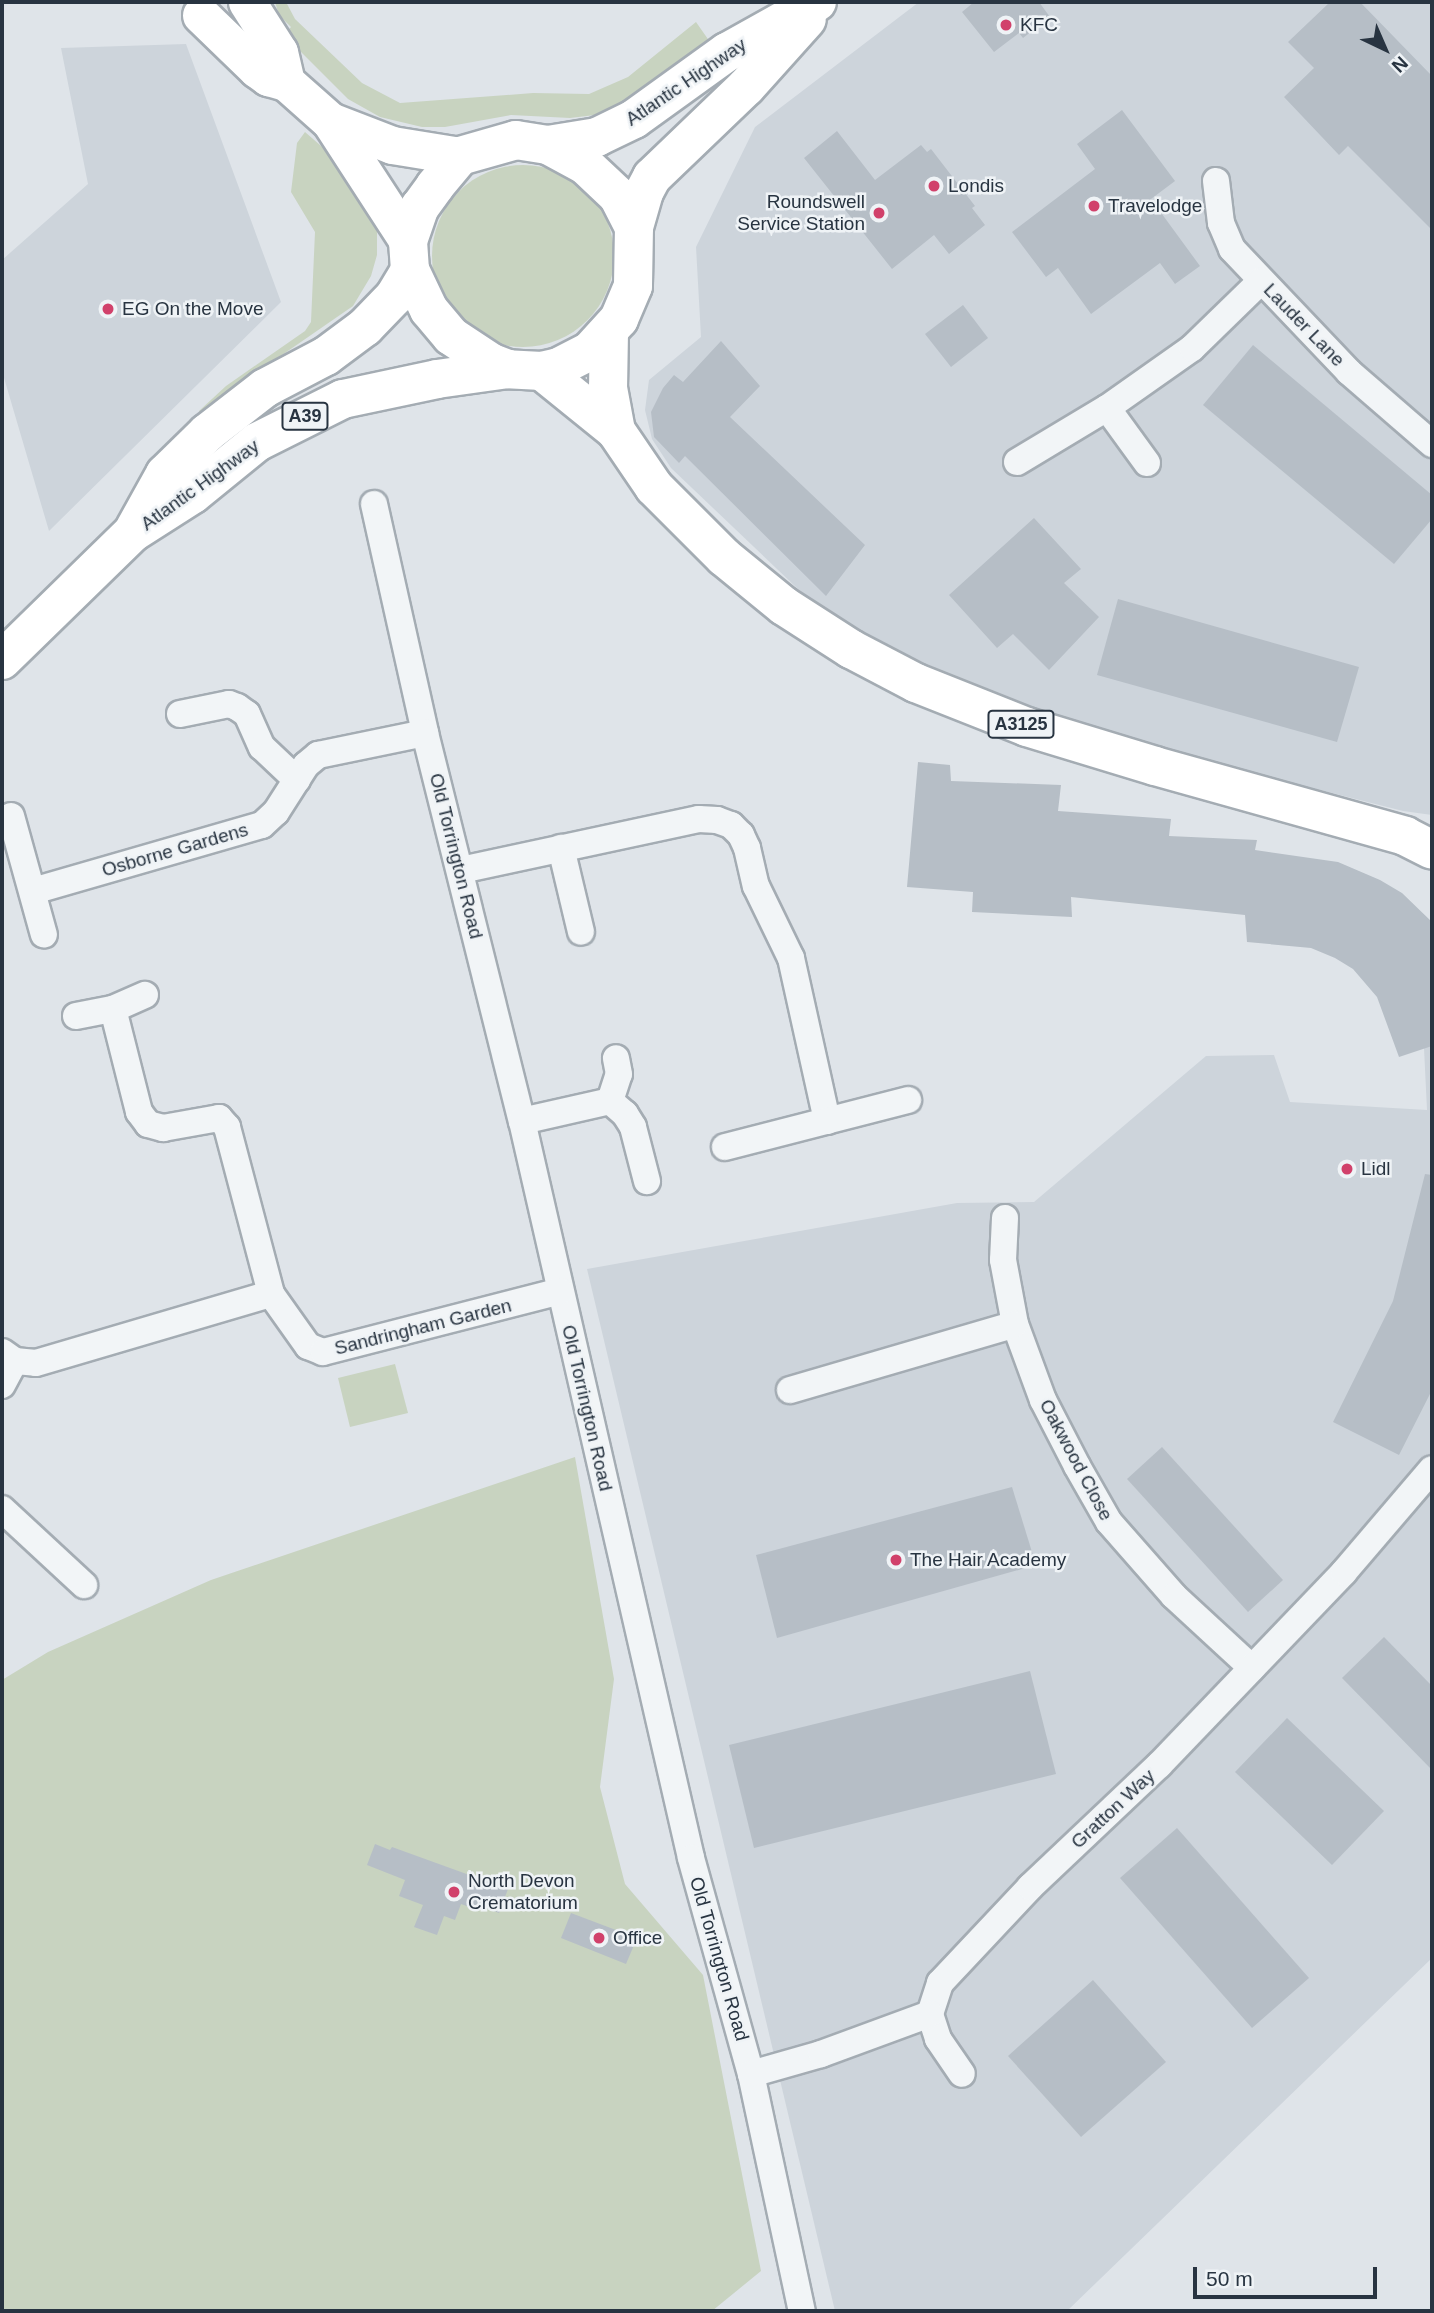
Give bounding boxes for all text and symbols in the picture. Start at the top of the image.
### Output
place label: KFC [1020,14,1058,36]
north arrow [1350,14,1420,84]
marker: KFC [998,17,1014,33]
street label: Atlantic Highway [621,33,751,131]
text: N [1388,52,1412,77]
place label: Londis [948,175,1004,197]
marker: Londis [926,178,942,194]
place label: Roundswell Service Station [737,191,865,235]
place label: Travelodge [1108,195,1202,217]
marker: Travelodge [1086,198,1102,214]
marker: Roundswell Service Station [871,205,887,221]
street label: Lauder Lane [1259,279,1349,371]
place label: EG On the Move [122,298,264,320]
marker: EG On the Move [100,301,116,317]
road number: A39 [280,402,330,430]
street label: Atlantic Highway [136,435,264,535]
road number: A3125 [986,710,1056,738]
street label: Old Torrington Road [424,771,488,941]
street label: Osborne Gardens [99,818,251,882]
place label: Lidl [1361,1158,1391,1180]
marker: Lidl [1339,1161,1355,1177]
street label: Sandringham Garden [332,1294,514,1360]
street label: Old Torrington Road [557,1323,617,1493]
street label: Oakwood Close [1034,1395,1118,1525]
place label: The Hair Academy [910,1549,1067,1571]
marker: The Hair Academy [888,1552,904,1568]
street label: Gratton Way [1066,1765,1160,1853]
place label: North Devon Crematorium [468,1870,578,1914]
street label: Old Torrington Road [685,1874,753,2044]
marker: North Devon Crematorium [446,1884,462,1900]
place label: Office [613,1927,662,1949]
marker: Office [591,1930,607,1946]
scale bar [1196,2254,1380,2298]
text: 50 m [1206,2267,1253,2290]

